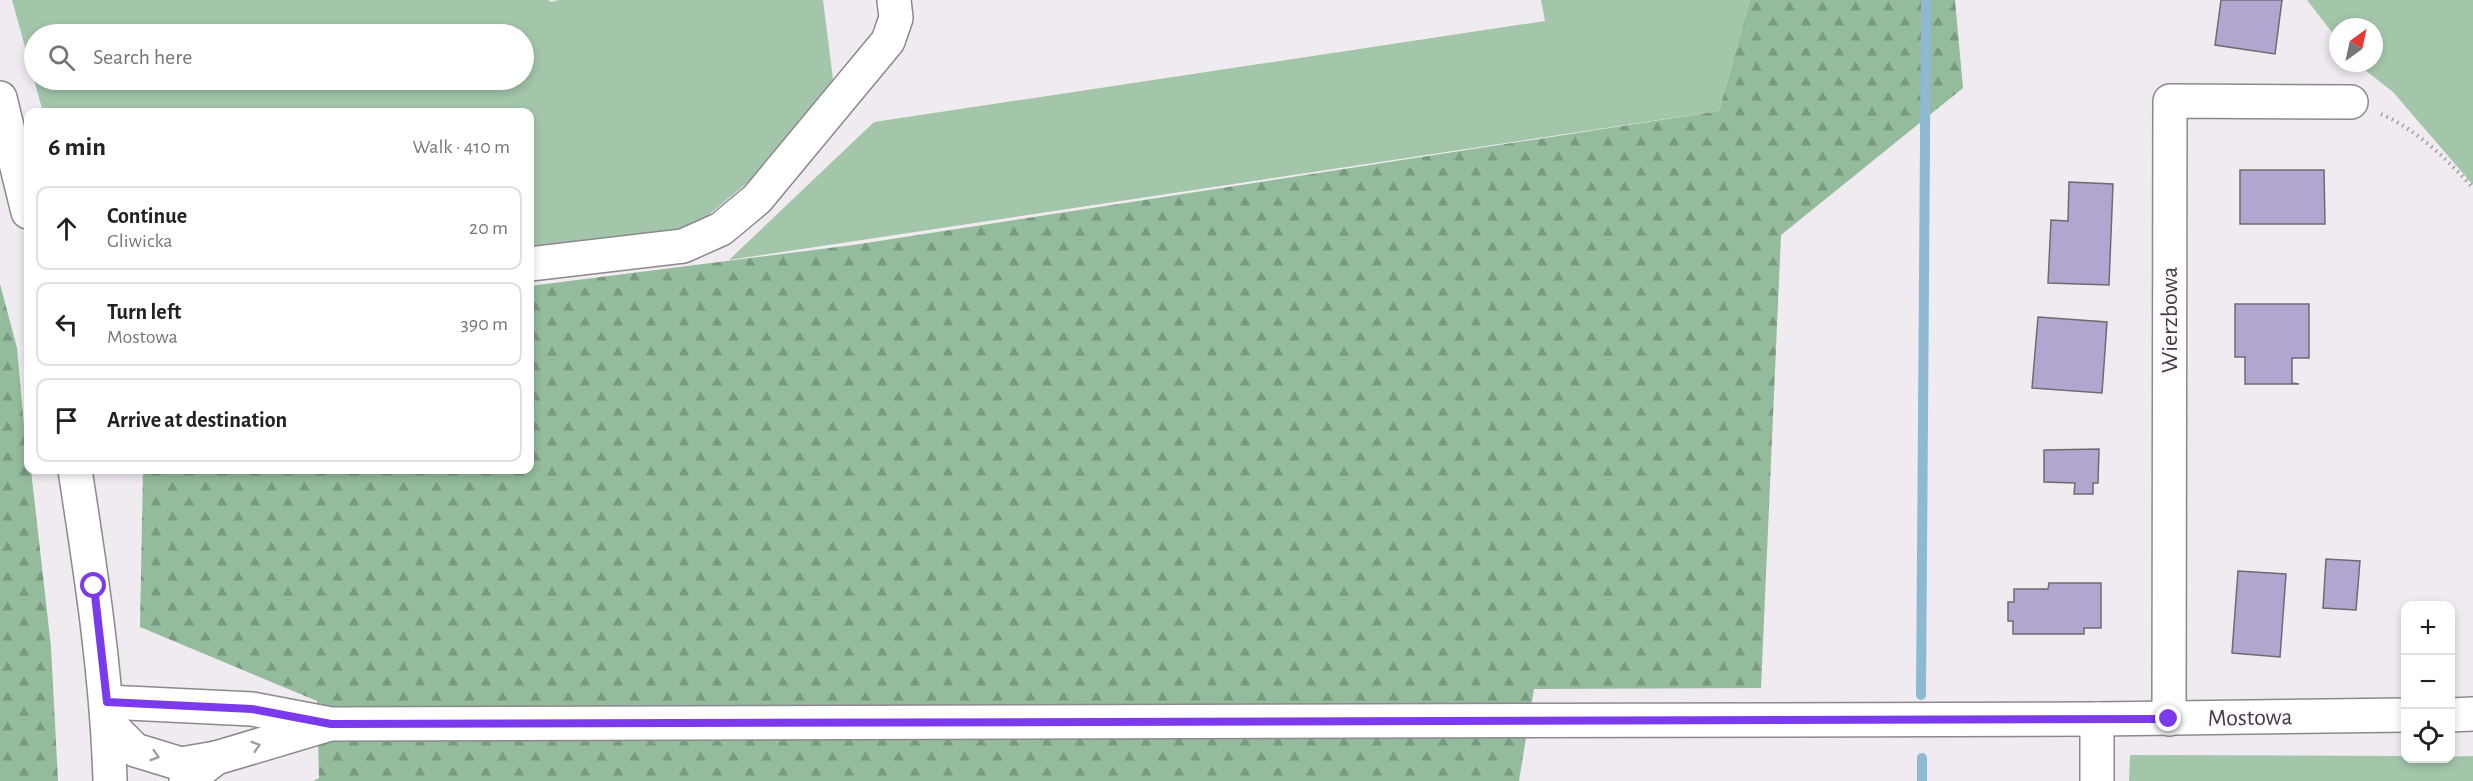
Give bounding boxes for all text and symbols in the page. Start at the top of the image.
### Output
north arrow [2329,18,2383,72]
search box [24,24,534,90]
icon: search [45,41,78,74]
text: Search here [93,46,192,68]
text: 6 min [48,134,106,160]
text: Walk · 410 m [412,137,510,157]
text: Continue [107,205,187,227]
icon: ahead [50,212,83,245]
text: 20 m [469,218,508,238]
text: Gliwicka [107,231,173,251]
street label: Wierzbowa [2158,267,2182,373]
text: Turn left [107,301,181,323]
icon: left [50,308,83,341]
text: 390 m [461,314,508,334]
text: Mostowa [107,327,178,347]
icon: arrive [50,404,83,437]
text: Arrive at destination [107,409,287,431]
route start [80,572,106,598]
map controls [2401,601,2455,763]
button: + [2401,601,2455,655]
button: − [2401,655,2455,709]
route end [2155,705,2181,731]
street label: Mostowa [2207,705,2293,731]
button: locate [2401,709,2455,763]
one-way arrow [250,741,261,753]
one-way arrow [149,749,160,761]

